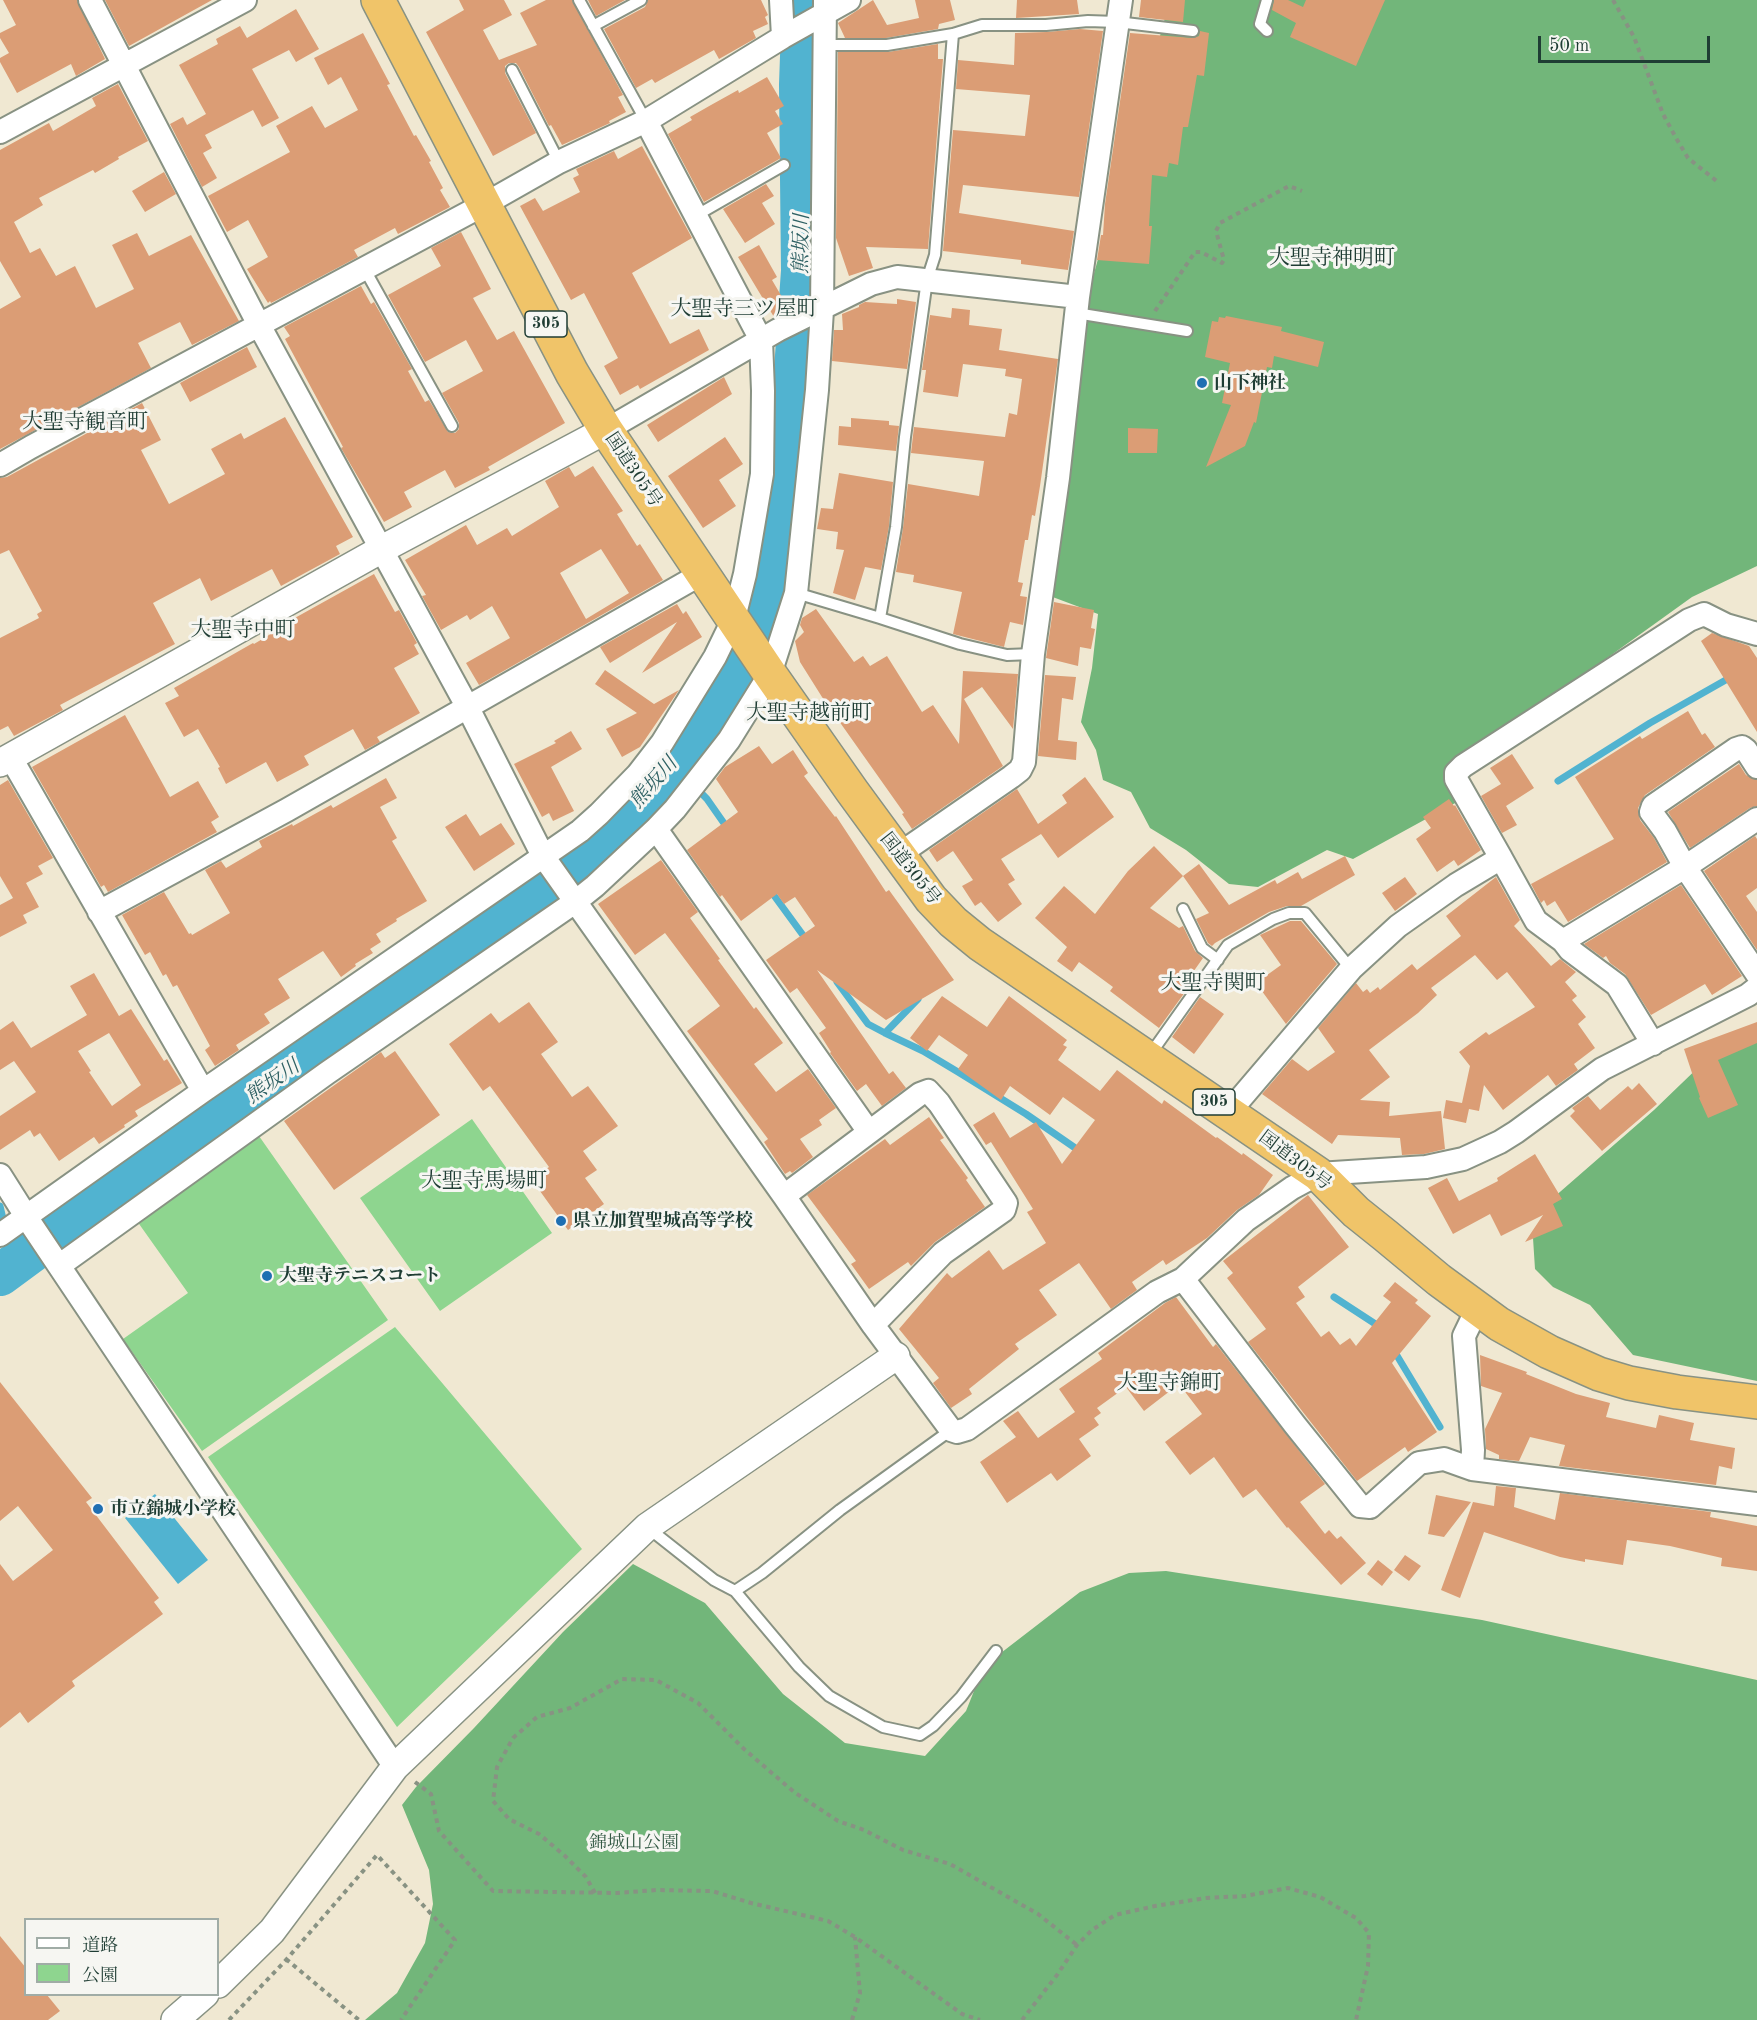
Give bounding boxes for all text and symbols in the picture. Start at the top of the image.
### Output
scale bar [1541,24,1714,62]
text: 50 m [1549,37,1589,55]
water label: 熊坂川 [789,214,815,274]
district label: 大聖寺神明町 [1269,245,1395,271]
district label: 大聖寺三ツ屋町 [671,296,817,322]
road number: 305 [525,311,567,337]
place label: 山下神社 [1214,372,1286,394]
marker: 山下神社 [1195,376,1209,390]
district label: 大聖寺観音町 [22,409,148,435]
street label: 国道305号 [600,429,666,511]
district label: 大聖寺中町 [191,617,295,643]
district label: 大聖寺越前町 [746,700,872,726]
water label: 熊坂川 [625,752,683,814]
street label: 国道305号 [875,829,945,909]
district label: 大聖寺関町 [1161,970,1265,996]
water label: 熊坂川 [242,1055,304,1109]
road number: 305 [1193,1089,1235,1115]
street label: 国道305号 [1254,1127,1336,1195]
district label: 大聖寺馬場町 [421,1168,547,1194]
place label: 県立加賀聖城高等学校 [573,1210,753,1232]
marker: 県立加賀聖城高等学校 [554,1214,568,1228]
place label: 大聖寺テニスコート [279,1265,441,1287]
marker: 大聖寺テニスコート [260,1269,274,1283]
district label: 大聖寺錦町 [1117,1370,1221,1396]
place label: 市立錦城小学校 [110,1498,236,1520]
marker: 市立錦城小学校 [91,1502,105,1516]
park label: 錦城山公園 [589,1832,679,1854]
legend [24,1918,219,1996]
text: 道路 [82,1937,118,1955]
text: 公園 [82,1967,118,1985]

